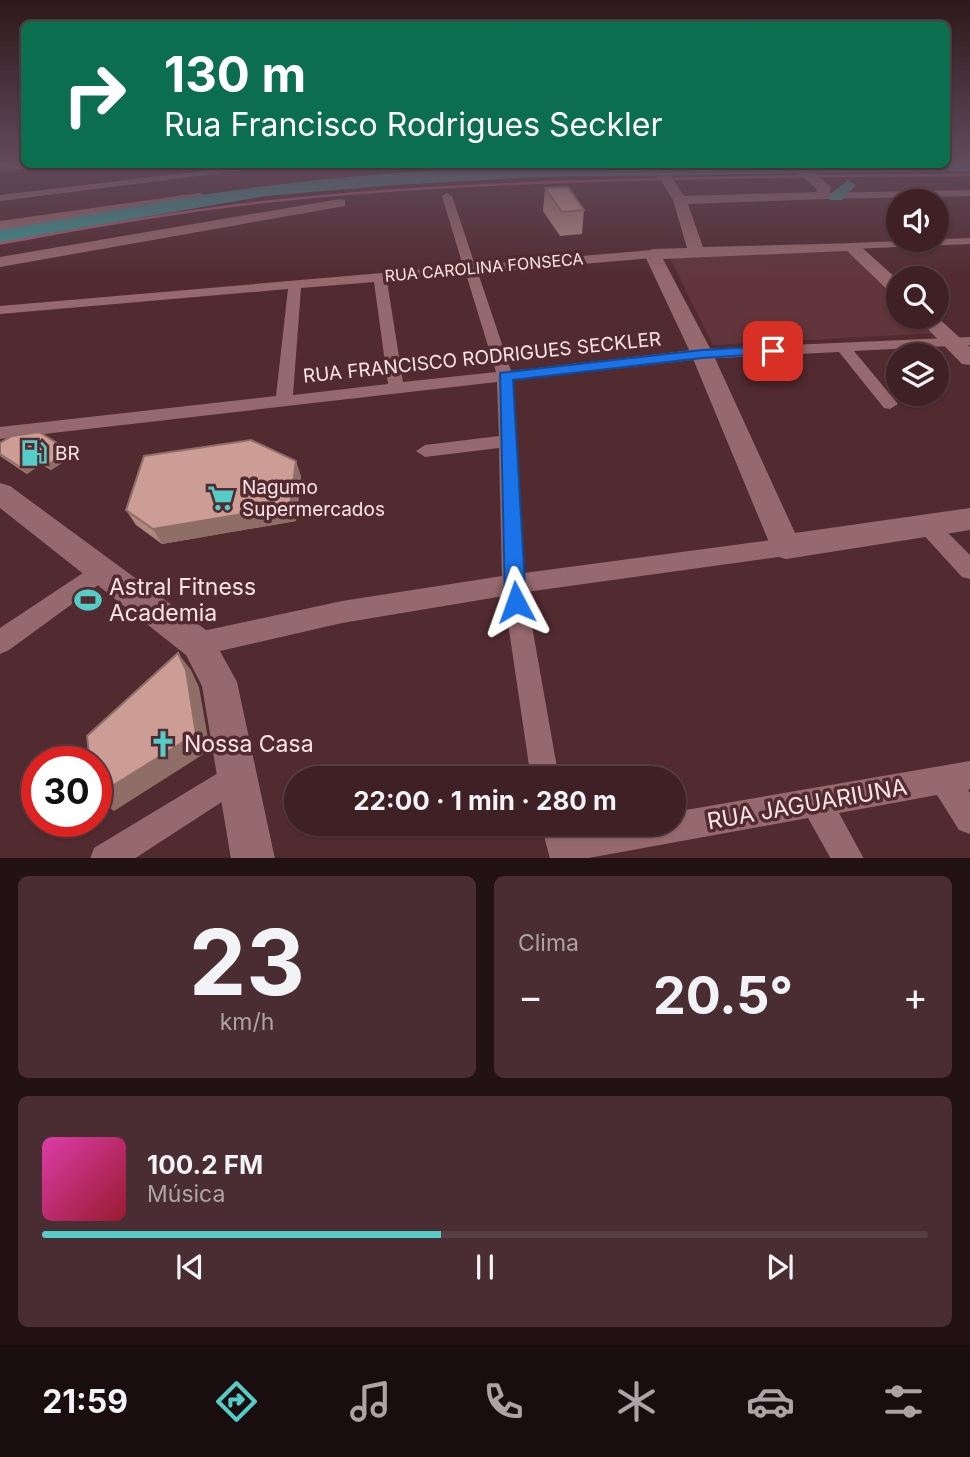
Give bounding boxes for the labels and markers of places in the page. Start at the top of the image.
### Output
pin [743,321,803,381]
fuel station icon: BR [19,438,49,468]
place label: BR [55,442,80,465]
place label: Nagumo Supermercados [242,476,385,521]
supermarket icon: Nagumo Supermercados [206,483,236,513]
place label: Astral Fitness Academia [109,573,256,627]
sports icon: Astral Fitness Academia [73,585,103,615]
church icon: Nossa Casa [148,729,178,759]
place label: Nossa Casa [184,730,314,758]

